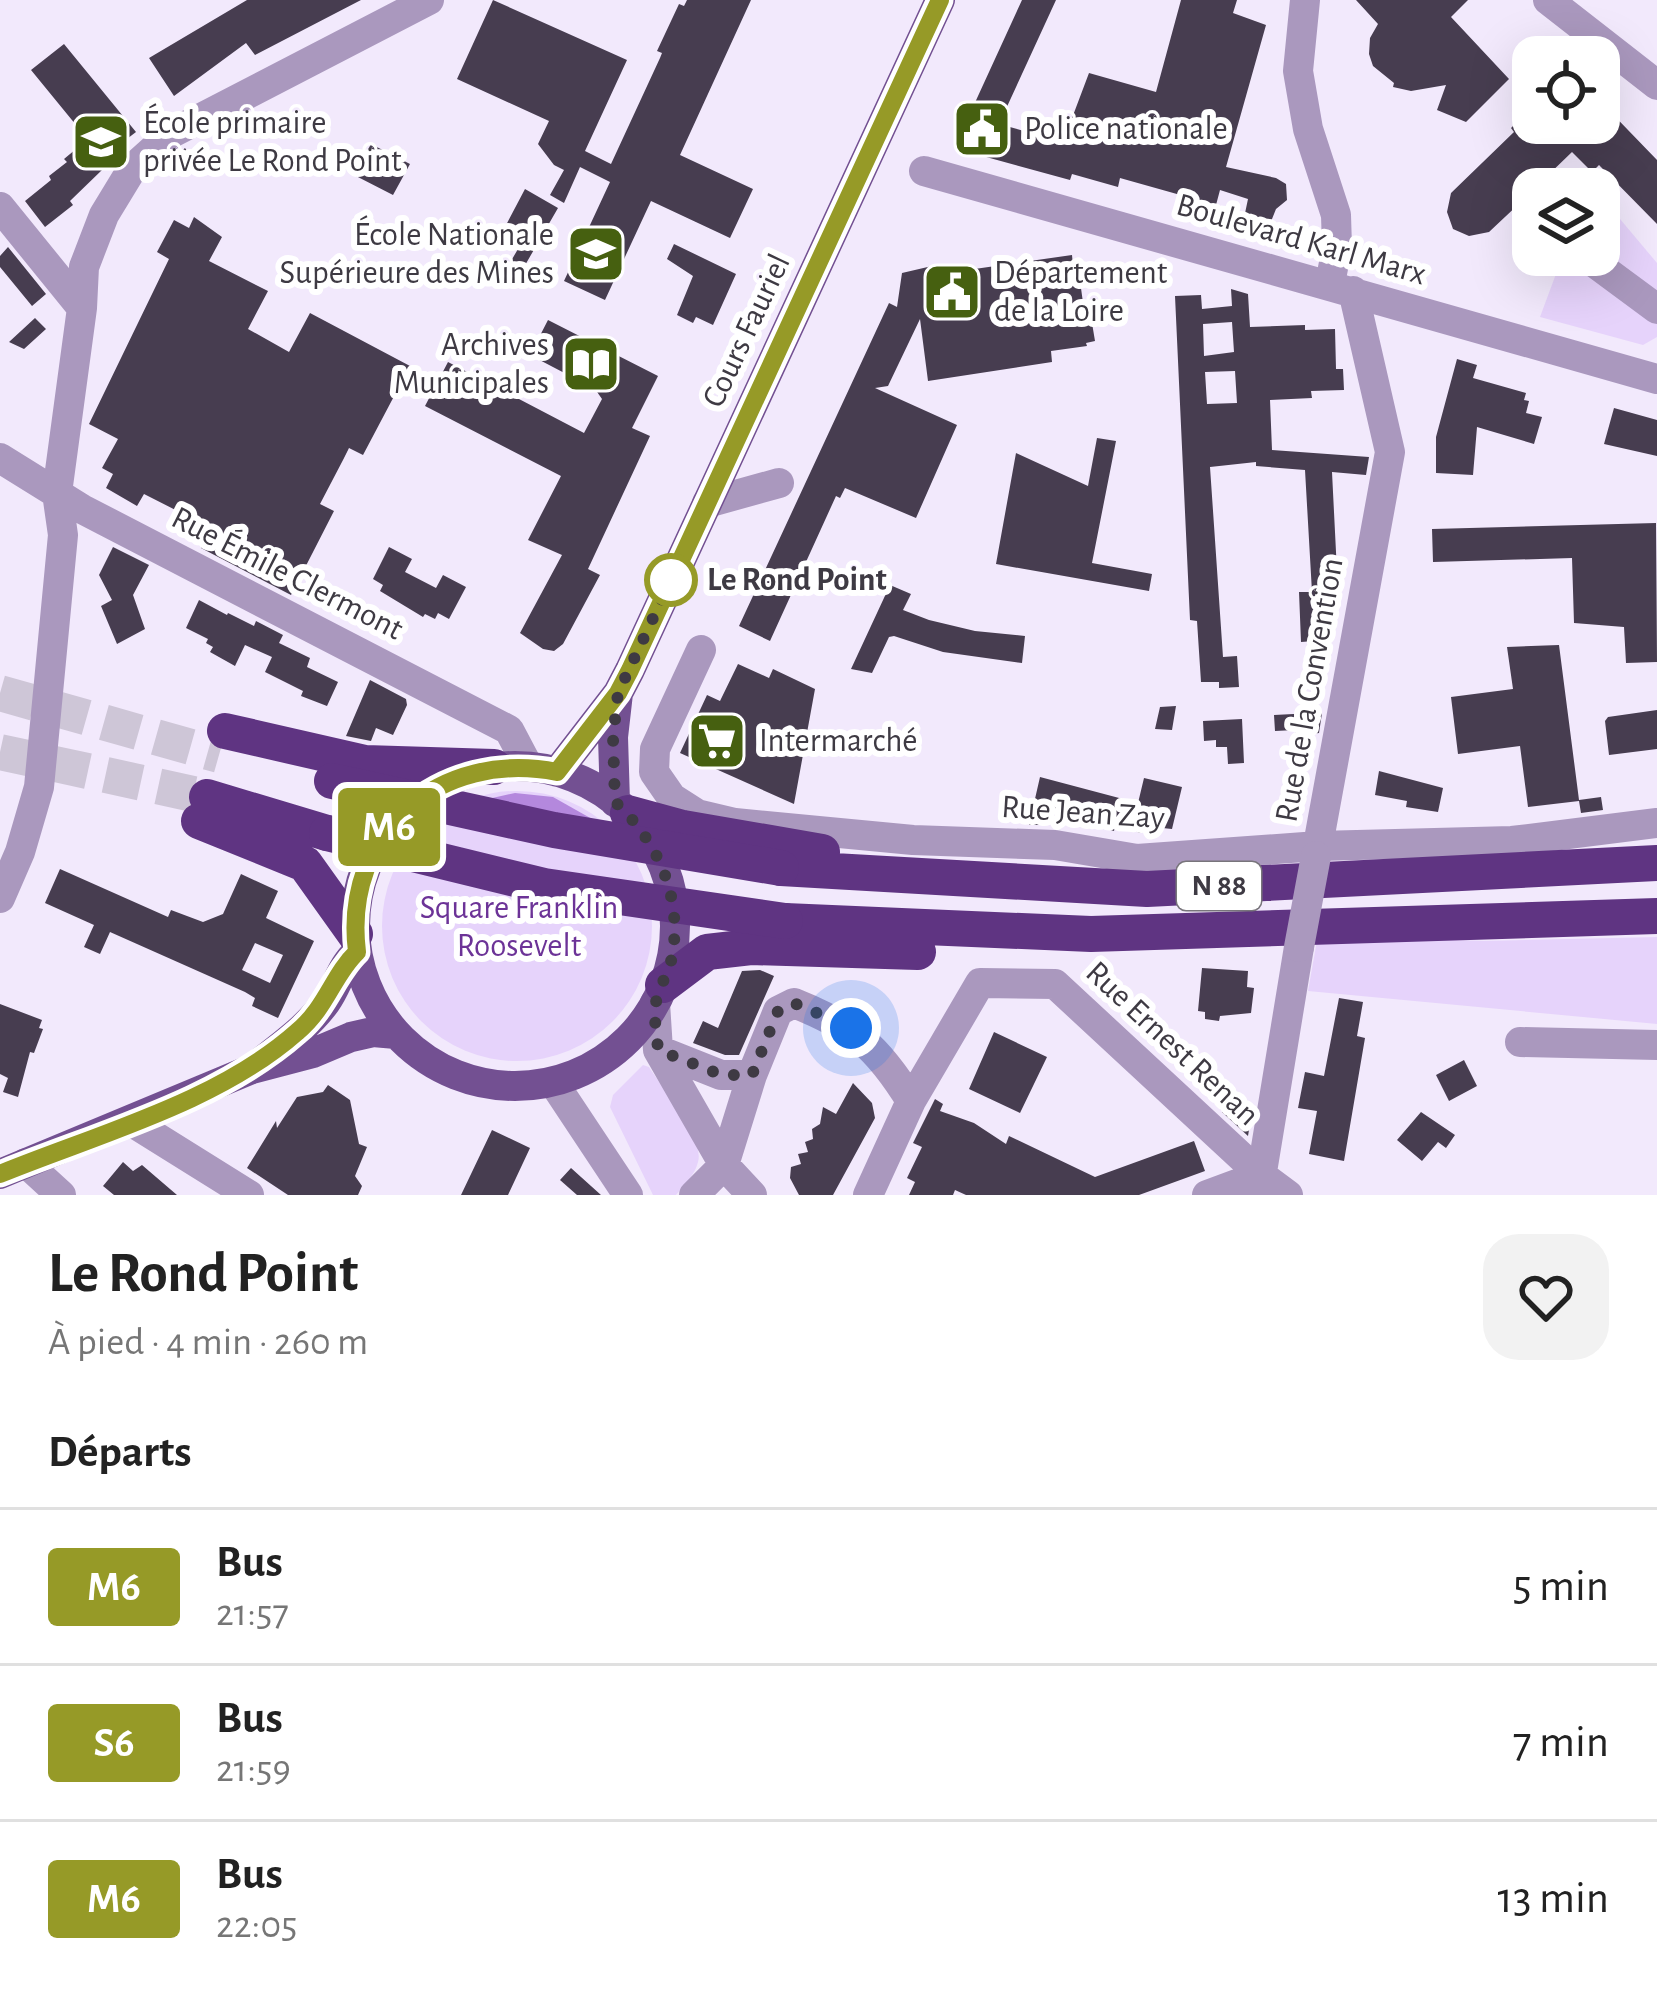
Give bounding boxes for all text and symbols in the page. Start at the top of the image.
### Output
map controls [1512,36,1620,276]
button: locate [1512,36,1620,144]
public building icon: Police nationale [951,98,1013,160]
place label: École primaire privée Le Rond Point [143,103,402,178]
school or university icon: École primaire privée Le Rond Point [70,111,132,173]
place label: Police nationale [1024,113,1228,146]
button: layers [1512,168,1620,276]
street label: Boulevard Karl Marx [1173,189,1429,291]
place label: École Nationale Supérieure des Mines [280,215,554,290]
school or university icon: École Nationale Supérieure des Mines [565,223,627,285]
street label: Cours Fauriel [697,249,797,413]
place label: Département de la Loire [994,257,1168,328]
public building icon: Département de la Loire [921,261,983,323]
place label: Archives Municipales [394,329,549,400]
library icon: Archives Municipales [560,333,622,395]
street label: Rue Émile Clermont [166,498,410,647]
marker: Le Rond Point [646,555,696,605]
street label: Rue de la Convention [1271,555,1349,825]
place label: Le Rond Point [707,564,887,597]
supermarket icon: Intermarché [686,710,748,772]
place label: Intermarché [759,725,918,758]
line badge: M6 [335,788,443,866]
street label: Rue Jean Zay [1000,791,1166,835]
text: M6 [362,806,416,848]
road number: N 88 [1177,862,1261,910]
park label: Square Franklin Roosevelt [420,892,618,963]
street label: Rue Ernest Renan [1079,956,1265,1132]
your location [821,998,881,1058]
button: heart [1483,1234,1609,1360]
text: Le Rond Point [48,1245,358,1302]
text: À pied · 4 min · 260 m [48,1323,368,1362]
text: Départs [48,1430,192,1475]
text: Bus [216,1540,283,1585]
text: 5 min [1513,1564,1609,1609]
text: M6 [87,1566,141,1608]
text: 21:57 [216,1594,289,1633]
text: Bus [216,1696,283,1741]
text: 7 min [1513,1720,1609,1765]
text: S6 [93,1722,135,1764]
text: 21:59 [216,1750,291,1789]
text: Bus [216,1852,283,1897]
text: 13 min [1497,1876,1609,1921]
text: M6 [87,1878,141,1920]
text: 22:05 [216,1906,297,1945]

